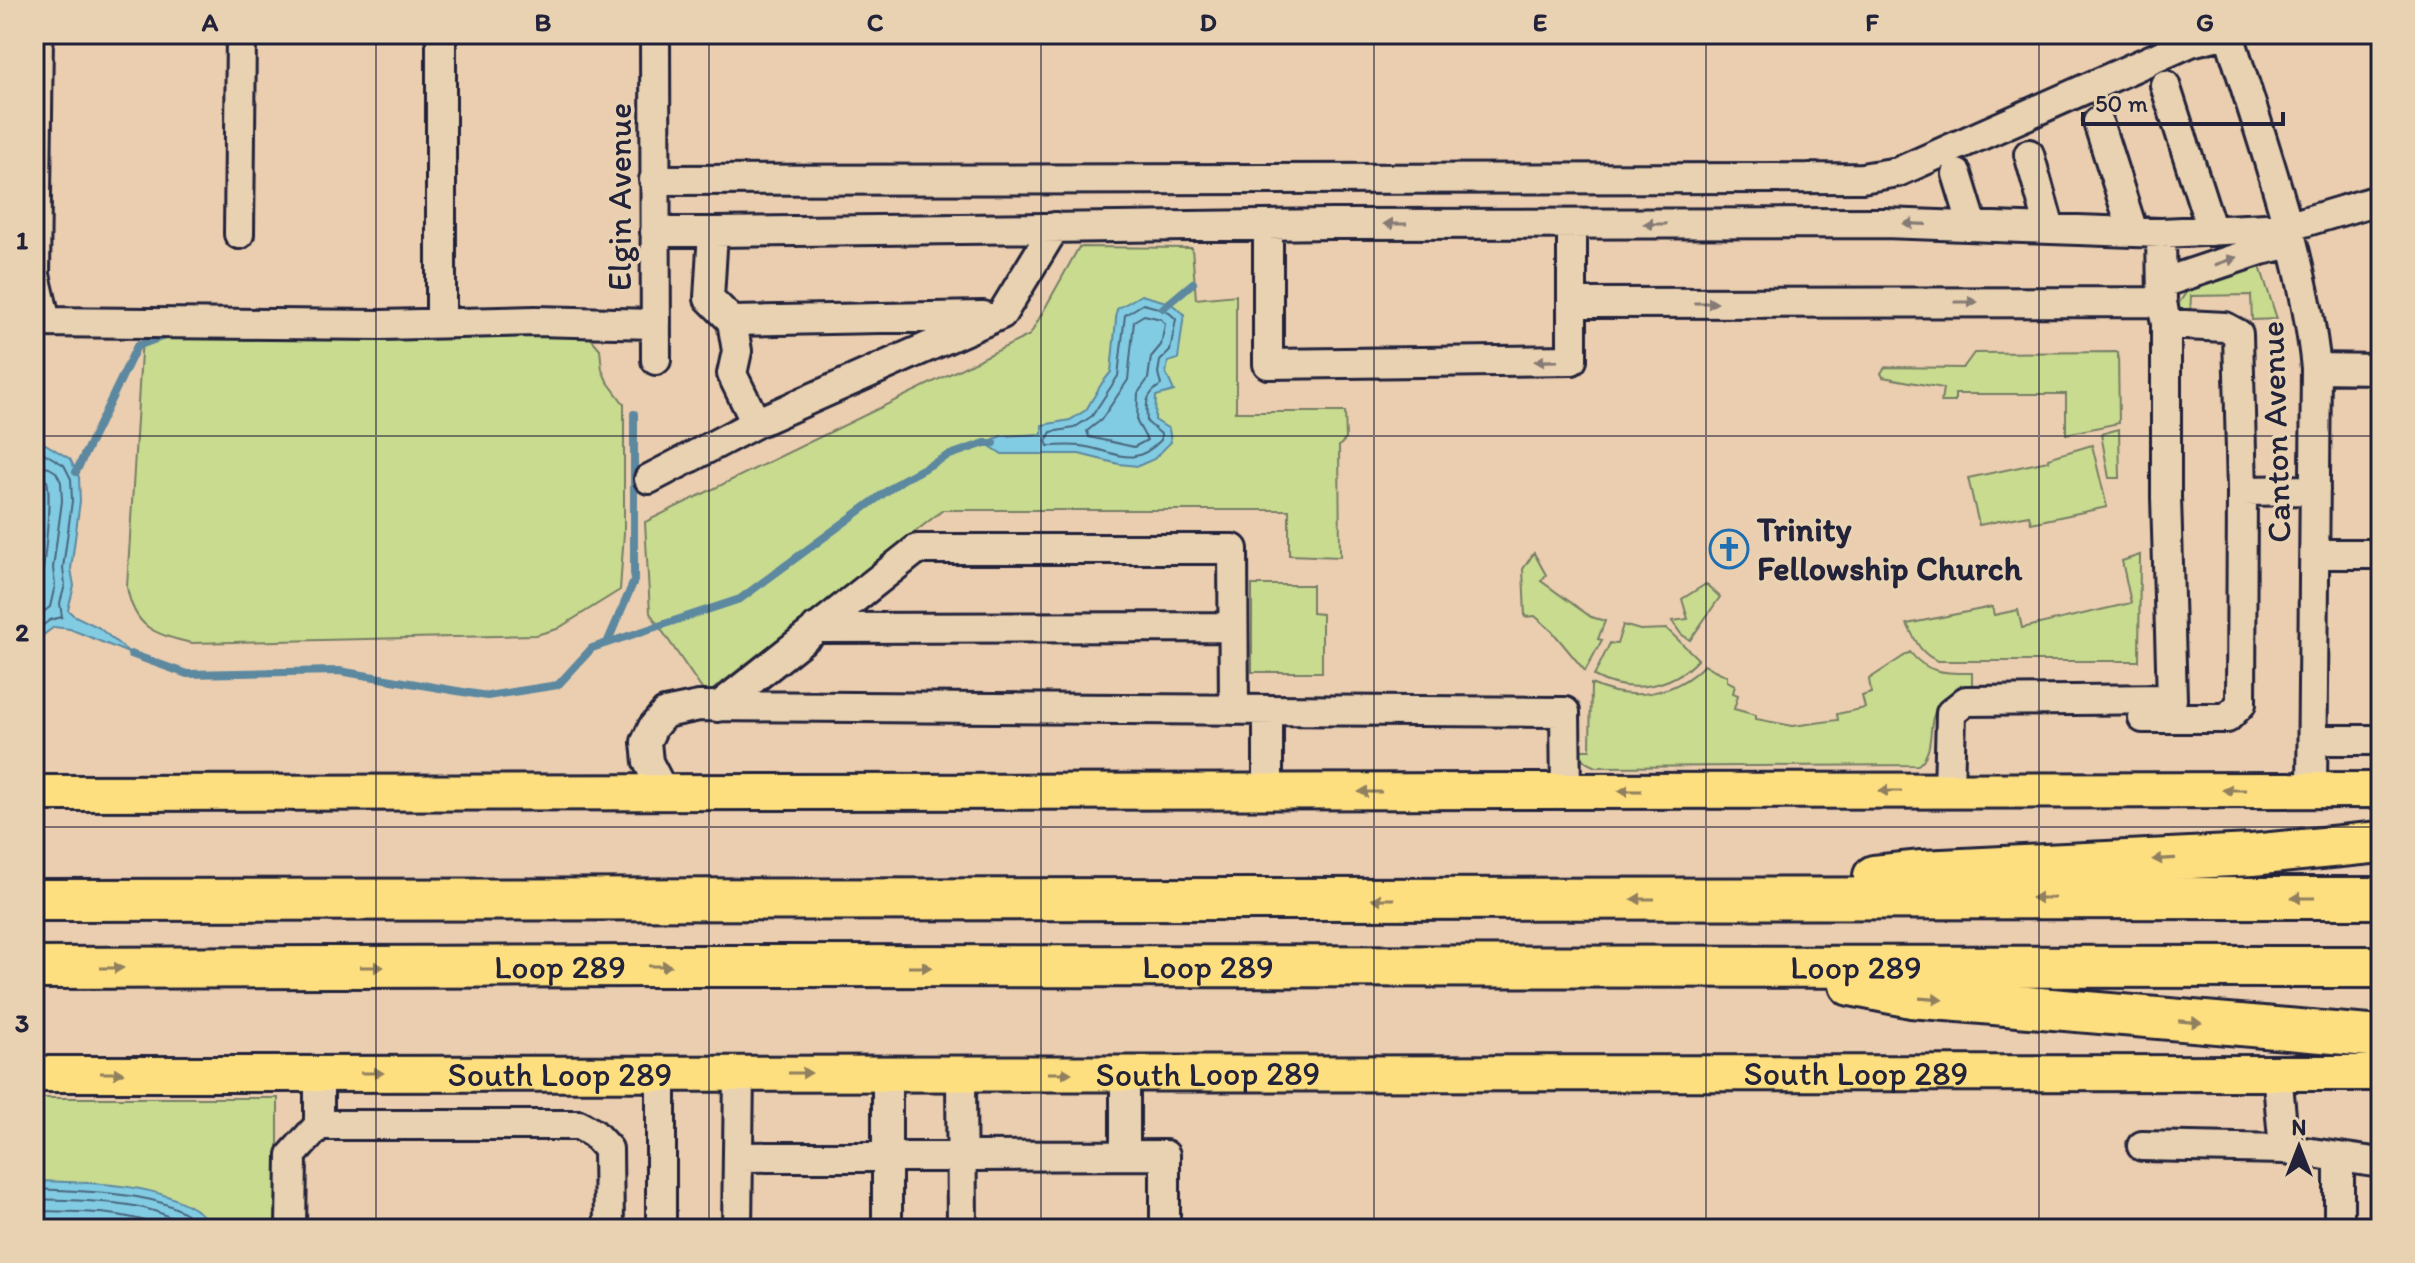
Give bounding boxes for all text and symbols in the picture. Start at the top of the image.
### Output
text: A [201,6,219,38]
text: B [535,6,552,38]
text: C [867,6,884,38]
text: D [1199,6,1217,38]
text: E [1533,6,1547,38]
text: F [1865,6,1879,38]
text: G [2196,6,2214,38]
scale bar [2083,76,2283,126]
text: 50 m [2095,89,2148,118]
street label: Elgin Avenue [599,103,640,291]
one-way arrow [1382,218,1407,230]
one-way arrow [1642,218,1667,230]
one-way arrow [1902,218,1927,231]
text: 1 [16,224,28,256]
one-way arrow [2215,255,2239,267]
one-way arrow [1954,296,1979,308]
one-way arrow [1694,297,1719,309]
street label: Canton Avenue [2251,320,2300,544]
one-way arrow [1533,355,1558,367]
place label: Trinity Fellowship Church [1756,509,2023,589]
church icon: Trinity Fellowship Church [1708,528,1750,570]
text: 2 [15,616,29,648]
one-way arrow [2221,784,2246,796]
one-way arrow [1617,785,1642,797]
one-way arrow [1877,785,1902,797]
one-way arrow [1357,786,1382,798]
one-way arrow [2151,853,2176,866]
one-way arrow [2030,892,2055,904]
one-way arrow [2290,892,2315,904]
one-way arrow [1370,893,1395,905]
one-way arrow [1630,893,1655,905]
street label: Loop 289 [494,946,626,988]
street label: Loop 289 [1142,946,1274,987]
street label: Loop 289 [1790,947,1922,988]
one-way arrow [648,960,673,972]
one-way arrow [360,961,385,973]
one-way arrow [908,961,933,973]
one-way arrow [100,962,125,974]
one-way arrow [1919,993,1944,1006]
text: 3 [15,1007,29,1039]
one-way arrow [2178,1016,2203,1029]
street label: South Loop 289 [1096,1053,1320,1095]
street label: South Loop 289 [1744,1053,1968,1094]
street label: South Loop 289 [448,1054,672,1095]
one-way arrow [100,1067,125,1079]
one-way arrow [360,1067,385,1079]
one-way arrow [788,1067,813,1079]
one-way arrow [1048,1067,1073,1079]
north arrow [2259,1107,2339,1187]
text: N [2292,1114,2306,1141]

